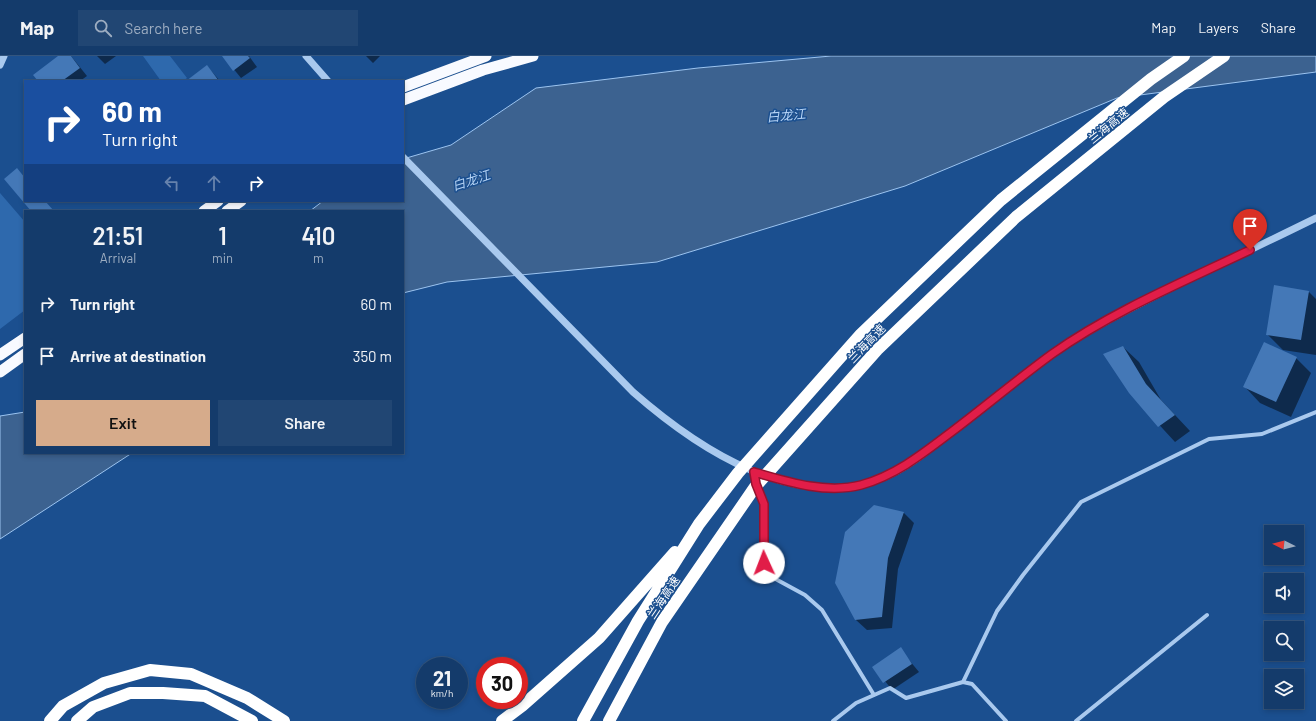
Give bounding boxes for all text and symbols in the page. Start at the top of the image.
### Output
search box [78,10,358,46]
text: Map [20,16,54,39]
icon: search [92,17,114,39]
text: Search here [124,19,202,37]
text: Map [1151,19,1176,36]
text: Layers [1198,19,1239,36]
text: Share [1261,19,1296,36]
text: 60 m [102,94,162,128]
icon: right [36,96,88,148]
street label: 兰海高速 [1085,104,1131,146]
water label: 白龙江 [766,105,808,125]
text: Turn right [102,128,178,150]
water label: 白龙江 [450,166,494,194]
icon: left [161,172,183,194]
icon: ahead [203,172,225,194]
icon: right [245,172,267,194]
pin [1233,209,1267,250]
icon: arrive [1239,215,1261,237]
text: 21:51 [93,221,143,250]
text: 1 [218,221,227,250]
text: 410 [302,221,335,250]
text: Arrival [100,250,136,266]
text: min [212,250,233,266]
text: m [313,250,324,266]
icon: right [36,293,58,315]
text: Turn right [70,295,135,313]
text: 60 m [360,295,392,313]
street label: 兰海高速 [844,321,888,365]
icon: arrive [36,345,58,367]
text: Arrive at destination [70,347,206,365]
text: 350 m [353,347,392,365]
button: Exit [36,400,210,446]
button: Share [218,400,392,446]
north arrow [1264,525,1304,565]
map controls [1264,525,1304,709]
position arrow [743,542,785,584]
street label: 兰海高速 [644,573,682,621]
button: sound [1264,573,1304,613]
button: search [1264,621,1304,661]
speed limit sign: 30 [476,657,528,709]
text: 21 [433,666,451,690]
button: layers [1264,669,1304,709]
text: km/h [431,687,453,699]

